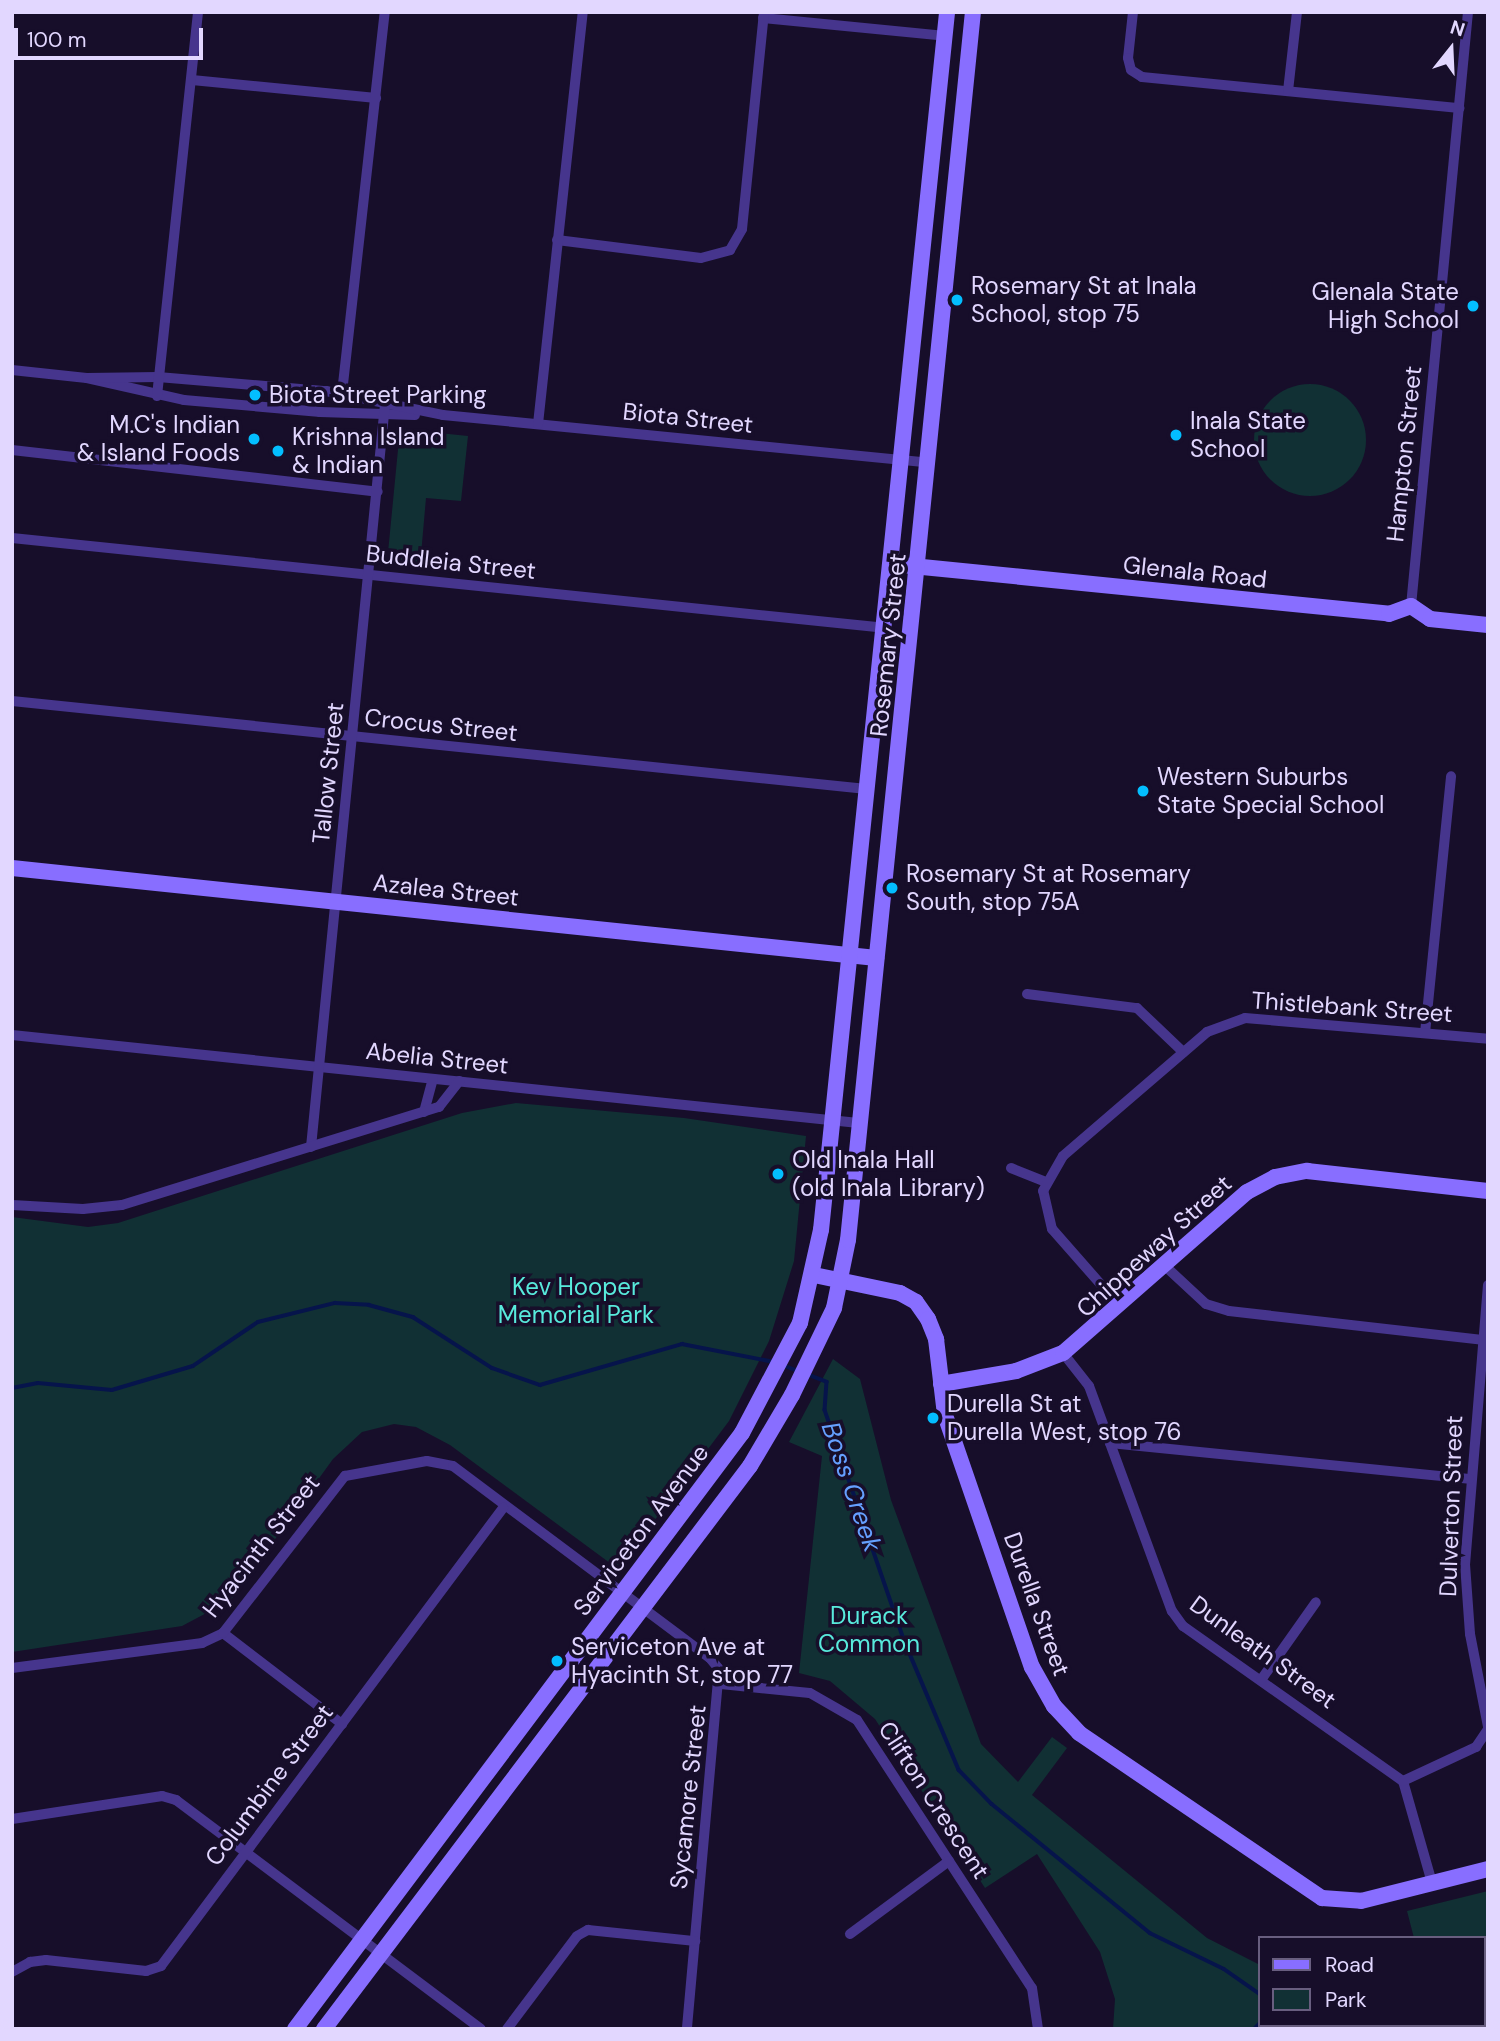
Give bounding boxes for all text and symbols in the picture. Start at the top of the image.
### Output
scale bar [18,14,206,58]
north arrow [1416,14,1486,84]
text: N [1447,15,1468,43]
text: 100 m [27,26,87,54]
place label: Rosemary St at Inala School, stop 75 [971,272,1197,328]
place label: Glenala State High School [1311,278,1459,334]
marker: Rosemary St at Inala School, stop 75 [949,292,965,308]
marker: Glenala State High School [1465,298,1481,314]
street label: Hampton Street [1380,365,1428,543]
place label: Biota Street Parking [269,381,487,409]
marker: Biota Street Parking [247,387,263,403]
street label: Biota Street [621,397,755,439]
place label: Inala State School [1190,407,1306,463]
place label: M.C's Indian & Island Foods [77,411,240,467]
place label: Krishna Island & Indian [292,423,445,479]
marker: Inala State School [1168,427,1184,443]
marker: M.C's Indian & Island Foods [246,431,262,447]
marker: Krishna Island & Indian [270,443,286,459]
street label: Buddleia Street [365,539,537,585]
street label: Glenala Road [1122,550,1268,594]
street label: Rosemary Street [864,552,912,738]
street label: Tallow Street [306,701,350,845]
street label: Crocus Street [363,703,519,747]
place label: Western Suburbs State Special School [1157,763,1384,819]
marker: Western Suburbs State Special School [1135,783,1151,799]
place label: Rosemary St at Rosemary South, stop 75A [906,860,1191,916]
street label: Azalea Street [372,868,520,912]
marker: Rosemary St at Rosemary South, stop 75A [884,880,900,896]
street label: Thistlebank Street [1251,986,1453,1028]
street label: Abelia Street [364,1036,510,1080]
place label: Old Inala Hall (old Inala Library) [792,1146,985,1202]
marker: Old Inala Hall (old Inala Library) [770,1166,786,1182]
street label: Chippeway Street [1071,1169,1237,1323]
park label: Kev Hooper Memorial Park [498,1273,654,1329]
place label: Durella St at Durella West, stop 76 [947,1390,1182,1446]
marker: Durella St at Durella West, stop 76 [925,1410,941,1426]
street label: Dulverton Street [1433,1415,1469,1597]
water label: Boss Creek [814,1418,888,1556]
street label: Serviceton Avenue [567,1439,715,1621]
street label: Hyacinth Street [196,1469,326,1623]
street label: Durella Street [998,1528,1076,1680]
street label: Dunleath Street [1184,1589,1342,1715]
park label: Durack Common [818,1602,920,1658]
place label: Serviceton Ave at Hyacinth St, stop 77 [571,1633,793,1689]
marker: Serviceton Ave at Hyacinth St, stop 77 [549,1653,565,1669]
street label: Columbine Street [199,1699,339,1871]
street label: Sycamore Street [664,1704,712,1890]
street label: Clifton Crescent [872,1716,996,1884]
legend [1258,1936,1486,2027]
text: Road [1325,1951,1374,1979]
text: Park [1325,1986,1366,2014]

